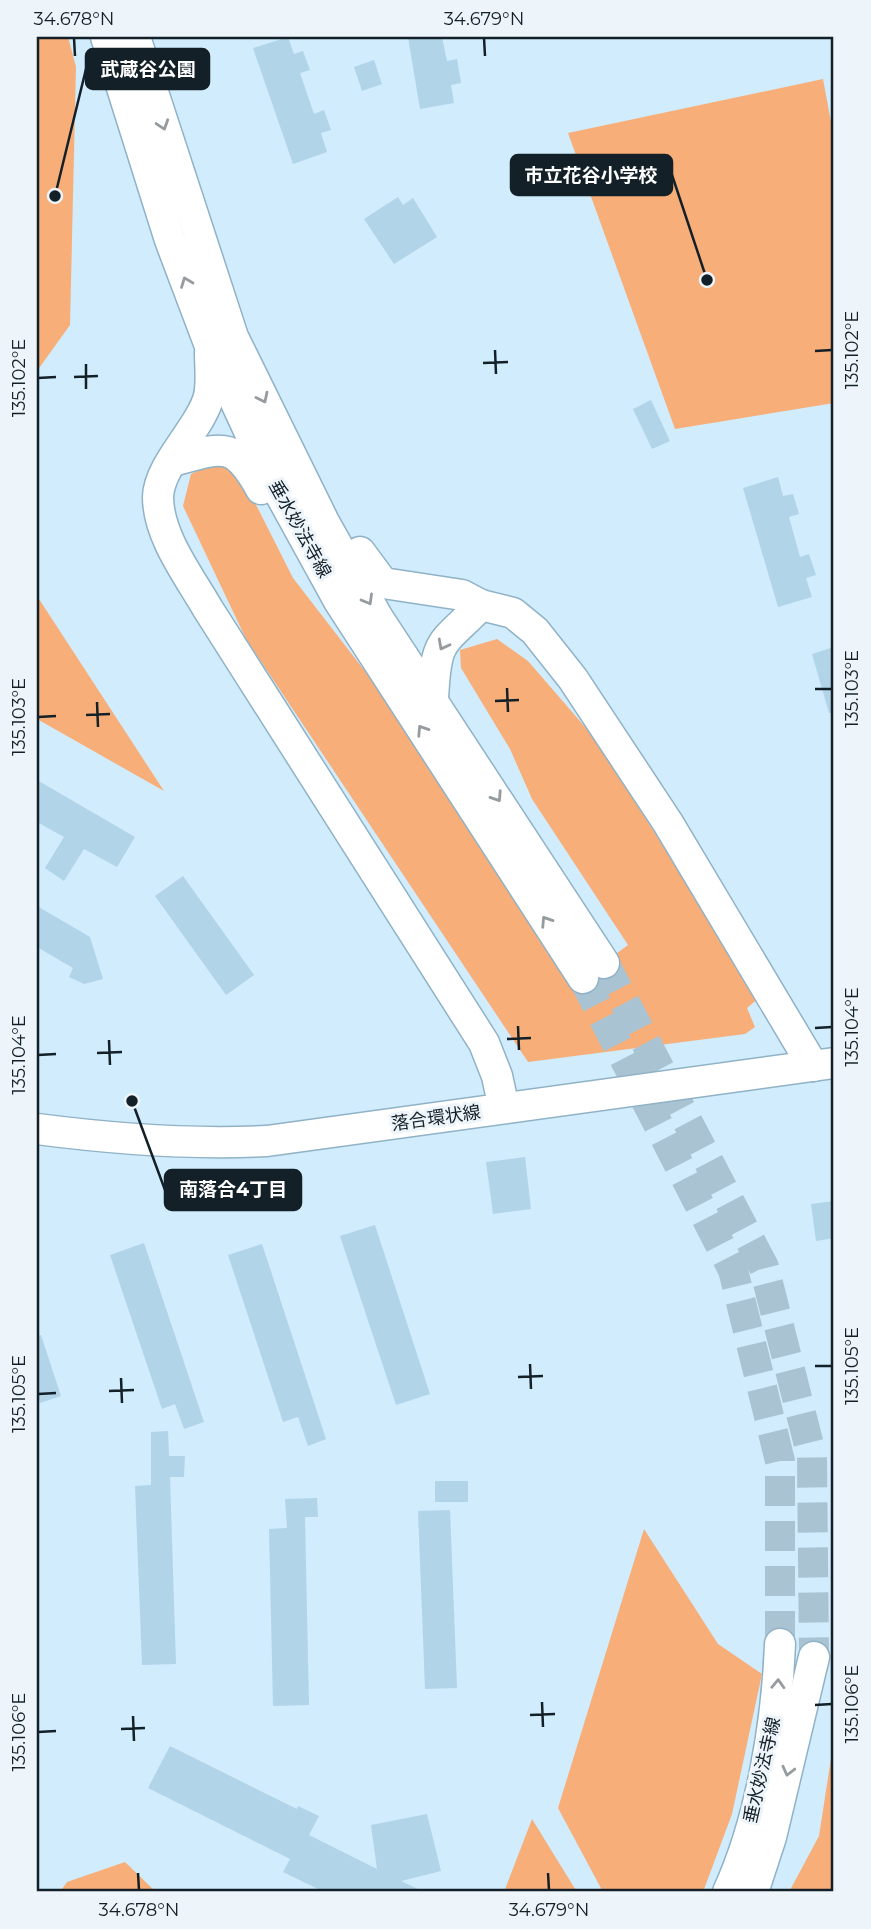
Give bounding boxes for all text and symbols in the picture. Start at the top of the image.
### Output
text: 34.678°N [34,8,114,30]
text: 34.679°N [444,8,524,30]
callout: 武蔵谷公園 [86,49,209,89]
text: 武蔵谷公園 [100,58,196,81]
one-way arrow [154,119,169,131]
callout: 市立花谷小学校 [511,155,672,195]
text: 市立花谷小学校 [524,164,658,187]
one-way arrow [180,276,194,288]
text: 135.102°E [841,311,863,389]
text: 135.102°E [8,339,30,417]
one-way arrow [255,391,269,403]
street label: 垂水妙法寺線 [264,476,336,582]
one-way arrow [360,592,373,605]
one-way arrow [437,637,451,650]
text: 135.103°E [841,650,863,728]
text: 135.103°E [8,678,30,756]
one-way arrow [418,724,431,737]
one-way arrow [488,790,501,803]
one-way arrow [541,915,554,928]
text: 135.104°E [841,987,863,1067]
text: 135.104°E [8,1015,30,1095]
street label: 落合環状線 [390,1101,482,1135]
callout: 南落合4丁目 [165,1170,301,1210]
text: 南落合4丁目 [179,1178,287,1201]
text: 135.105°E [841,1327,863,1405]
text: 135.105°E [8,1355,30,1433]
text: 135.106°E [841,1665,863,1743]
one-way arrow [771,1678,786,1689]
text: 135.106°E [8,1693,30,1771]
street label: 垂水妙法寺線 [739,1715,785,1825]
one-way arrow [782,1765,796,1777]
text: 34.678°N [99,1899,179,1921]
text: 34.679°N [509,1899,589,1921]

